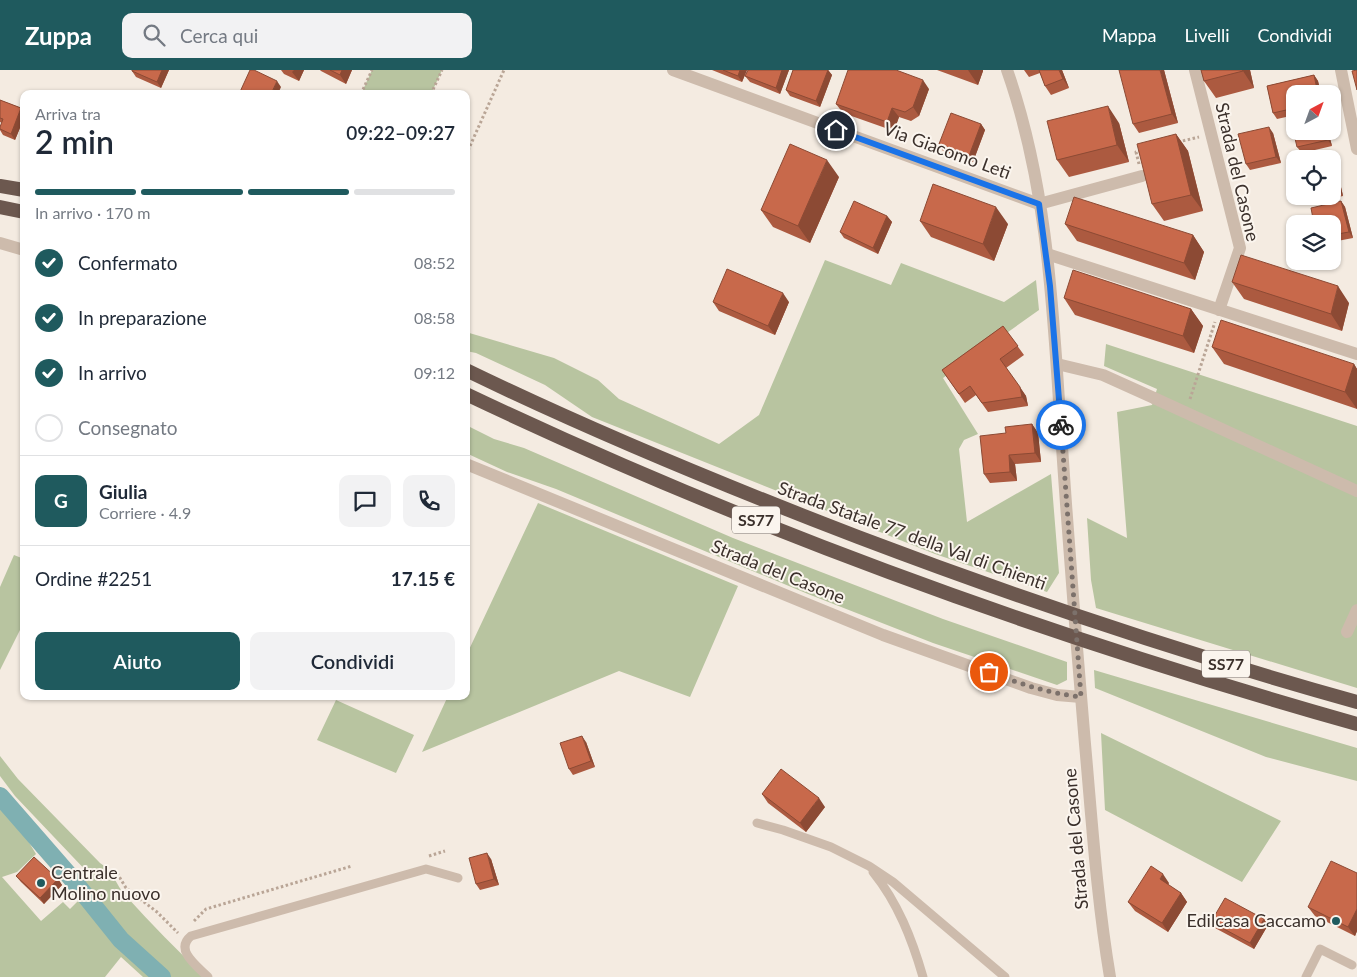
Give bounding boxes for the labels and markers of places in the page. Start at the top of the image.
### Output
pin [815,109,857,151]
pin [968,651,1010,693]
place label: Centrale Molino nuovo [51,861,160,904]
marker: Centrale Molino nuovo [35,877,47,889]
place label: Edilcasa Caccamo [1186,909,1326,931]
marker: Edilcasa Caccamo [1330,915,1342,927]

